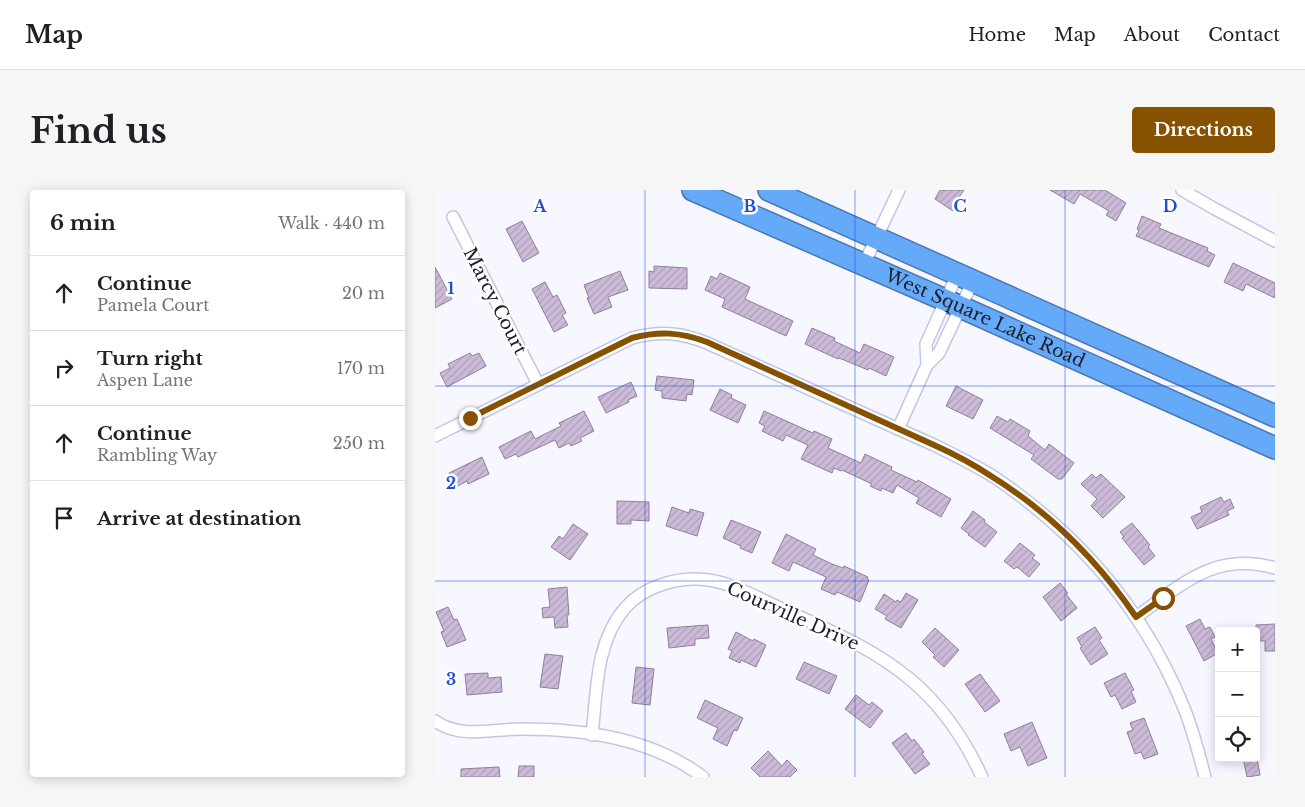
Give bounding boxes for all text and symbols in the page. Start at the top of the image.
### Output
text: Map [25,20,83,49]
text: Home [968,24,1026,46]
text: Map [1054,24,1096,46]
text: About [1124,24,1180,46]
text: Contact [1208,24,1280,46]
button: Directions [1132,107,1275,153]
text: Find us [30,109,167,152]
text: A [533,196,548,216]
text: B [744,196,757,216]
text: C [953,196,967,216]
text: D [1163,196,1177,216]
text: 6 min [50,210,116,236]
text: Walk · 440 m [278,213,385,233]
street label: Marcy Court [459,244,532,358]
street label: West Square Lake Road [881,264,1088,372]
text: Continue [97,272,192,295]
text: 1 [448,278,455,298]
icon: ahead [50,279,78,307]
text: 20 m [342,283,385,303]
text: Pamela Court [97,295,209,315]
text: Turn right [97,347,203,370]
icon: right [50,354,78,382]
text: 170 m [337,358,385,378]
text: Aspen Lane [97,370,193,390]
route end [459,407,482,430]
text: Continue [97,422,192,445]
icon: ahead [50,429,78,457]
text: 250 m [333,433,385,453]
text: Rambling Way [97,445,217,465]
text: 2 [446,473,456,493]
icon: arrive [50,504,78,532]
text: Arrive at destination [97,507,301,530]
street label: Courville Drive [723,577,863,655]
route start [1152,587,1175,610]
map controls [1215,627,1260,762]
button: + [1215,627,1260,672]
text: 3 [446,669,456,689]
button: − [1215,672,1260,717]
button: locate [1215,717,1260,762]

